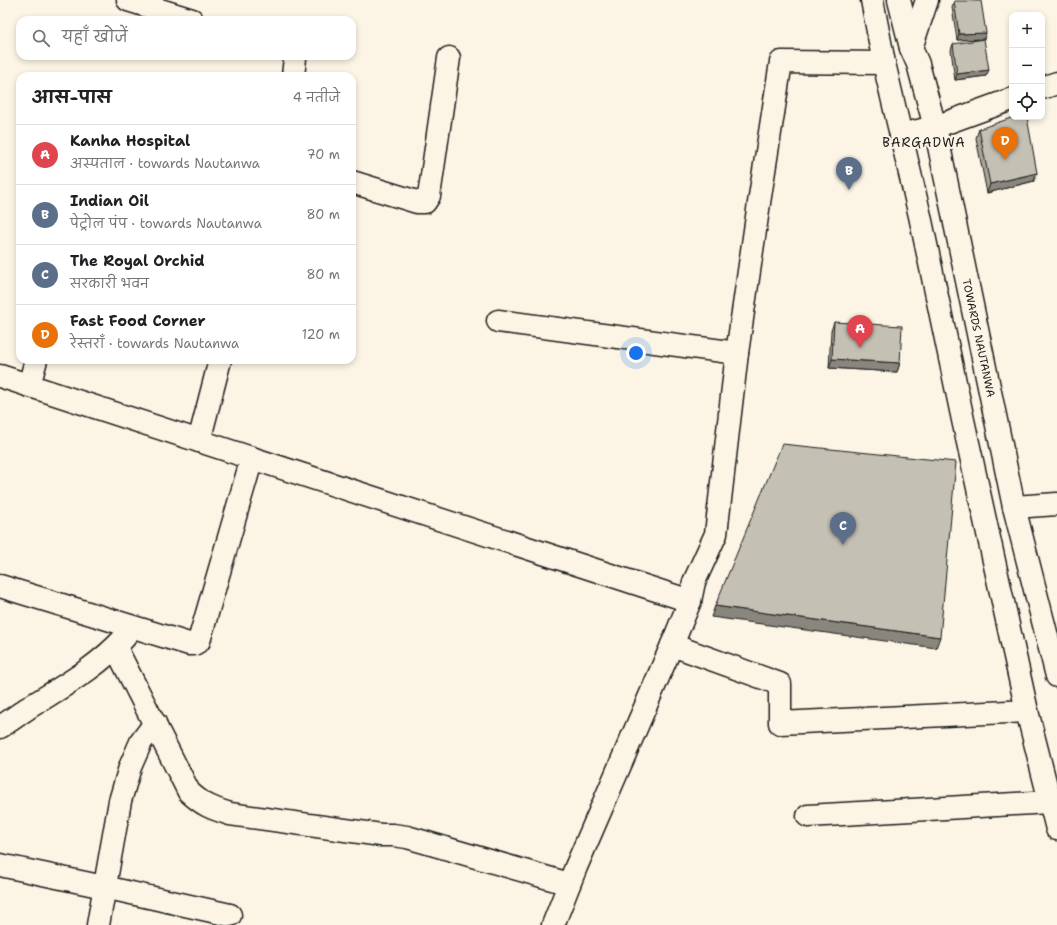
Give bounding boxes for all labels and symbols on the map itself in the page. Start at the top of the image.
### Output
pin: D [992,127,1018,160]
district label: BARGADWA [882,134,966,151]
pin: B [836,157,862,190]
street label: TOWARDS NAUTANWA [959,278,998,399]
pin: A [847,315,873,348]
your location [626,343,646,363]
pin: C [830,512,856,545]

